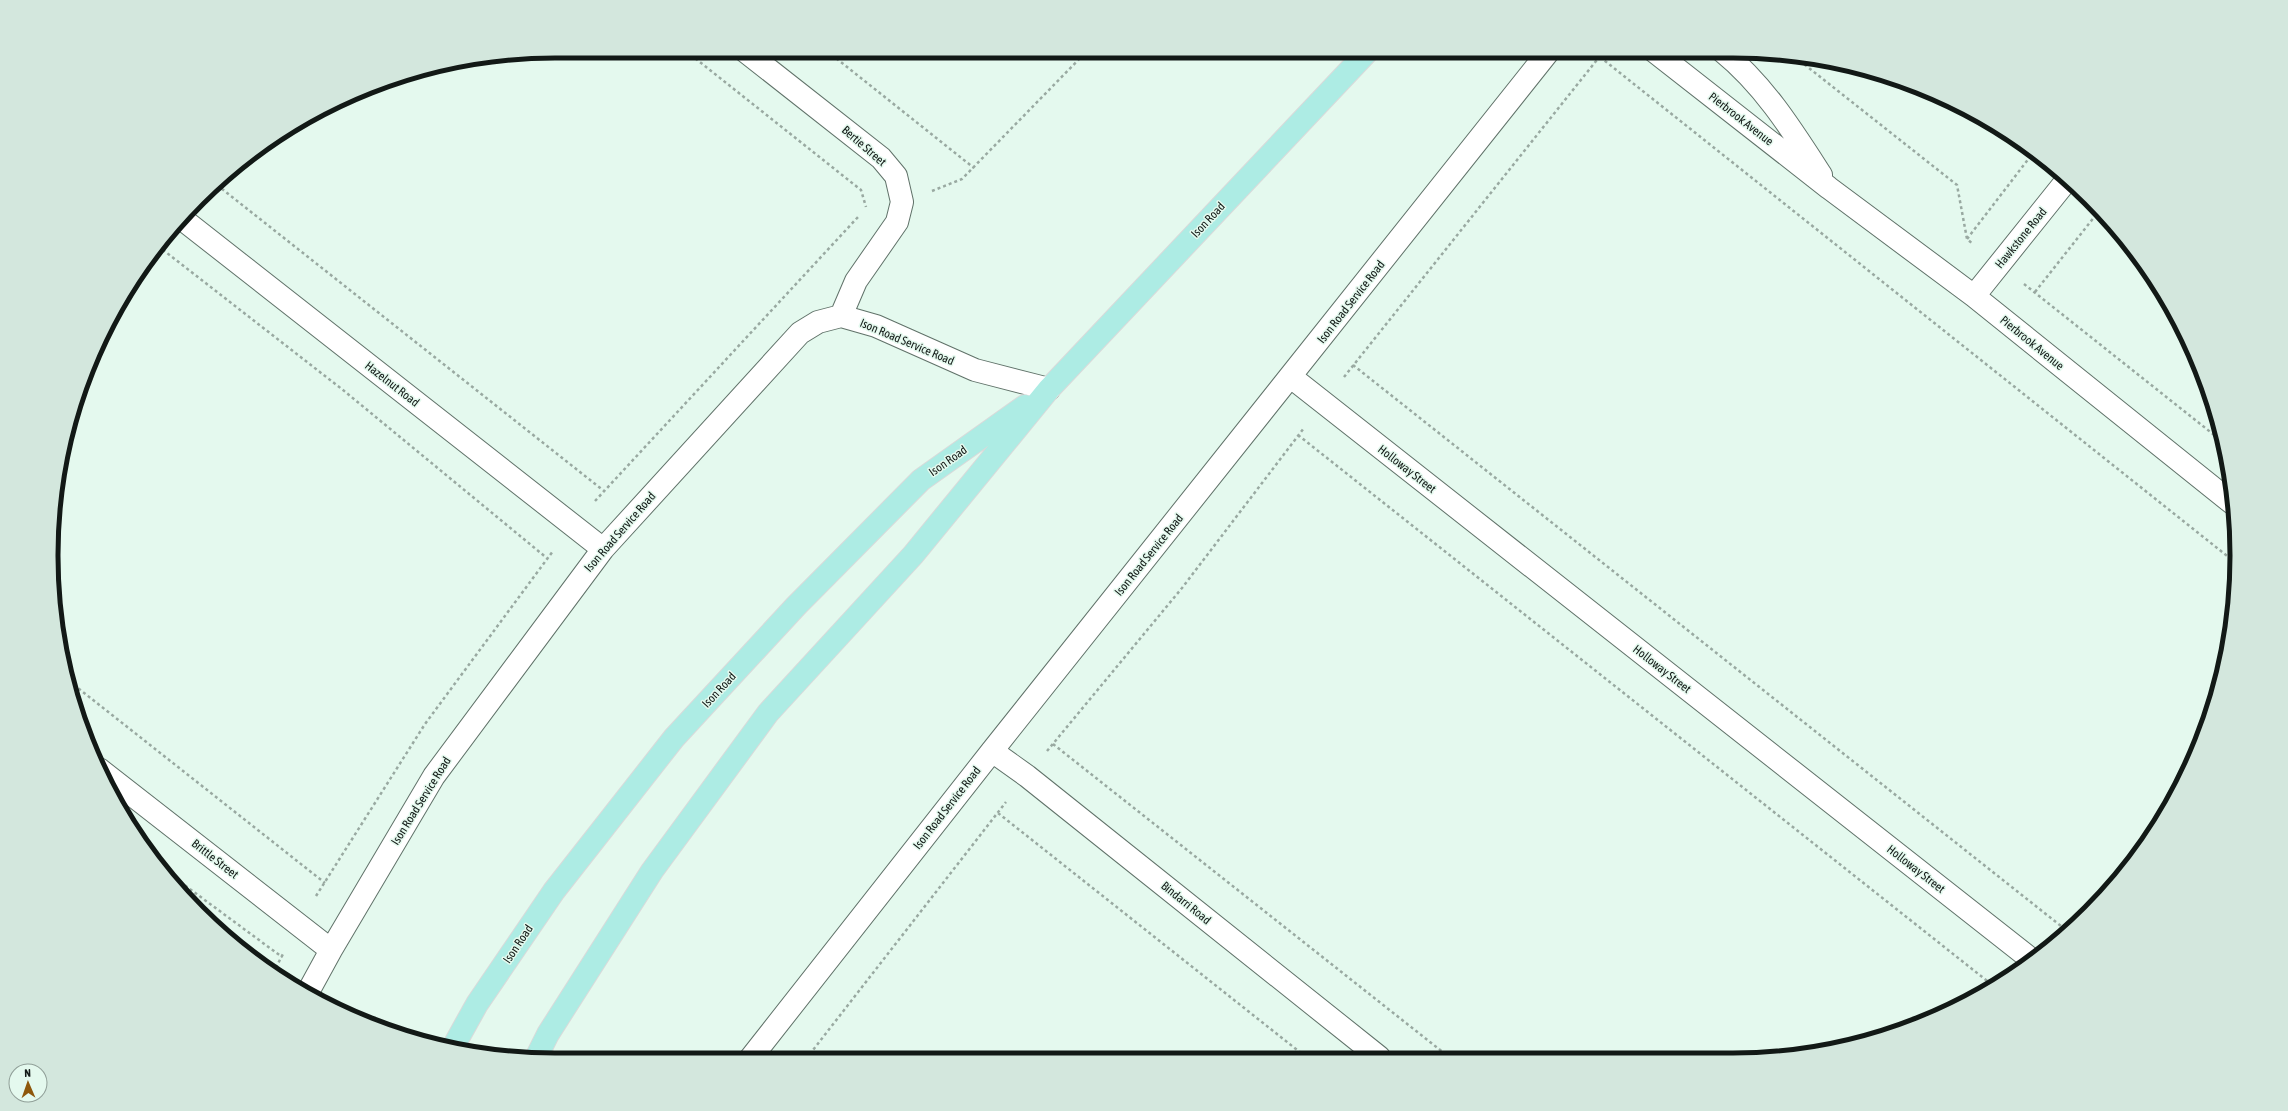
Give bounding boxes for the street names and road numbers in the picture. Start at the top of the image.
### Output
street label: Pierbrook Avenue [1706,89,1776,149]
street label: Bertie Street [839,123,889,169]
street label: Ison Road [1188,199,1228,241]
street label: Hawkstone Road [1992,205,2050,271]
street label: Ison Road Service Road [1314,258,1388,346]
street label: Pierbrook Avenue [1997,313,2067,373]
street label: Ison Road Service Road [858,316,956,368]
street label: Hazelnut Road [362,358,422,410]
street label: Holloway Street [1375,442,1439,496]
street label: Ison Road [926,443,970,479]
street label: Ison Road Service Road [582,489,658,575]
street label: Ison Road Service Road [1112,511,1186,599]
street label: Holloway Street [1630,642,1694,696]
street label: Ison Road [699,669,739,711]
street label: Ison Road Service Road [388,754,454,848]
street label: Ison Road Service Road [910,764,984,852]
street label: Brittle Street [189,836,242,882]
street label: Holloway Street [1884,842,1948,896]
street label: Bindarri Road [1158,879,1214,927]
street label: Ison Road [500,922,536,966]

